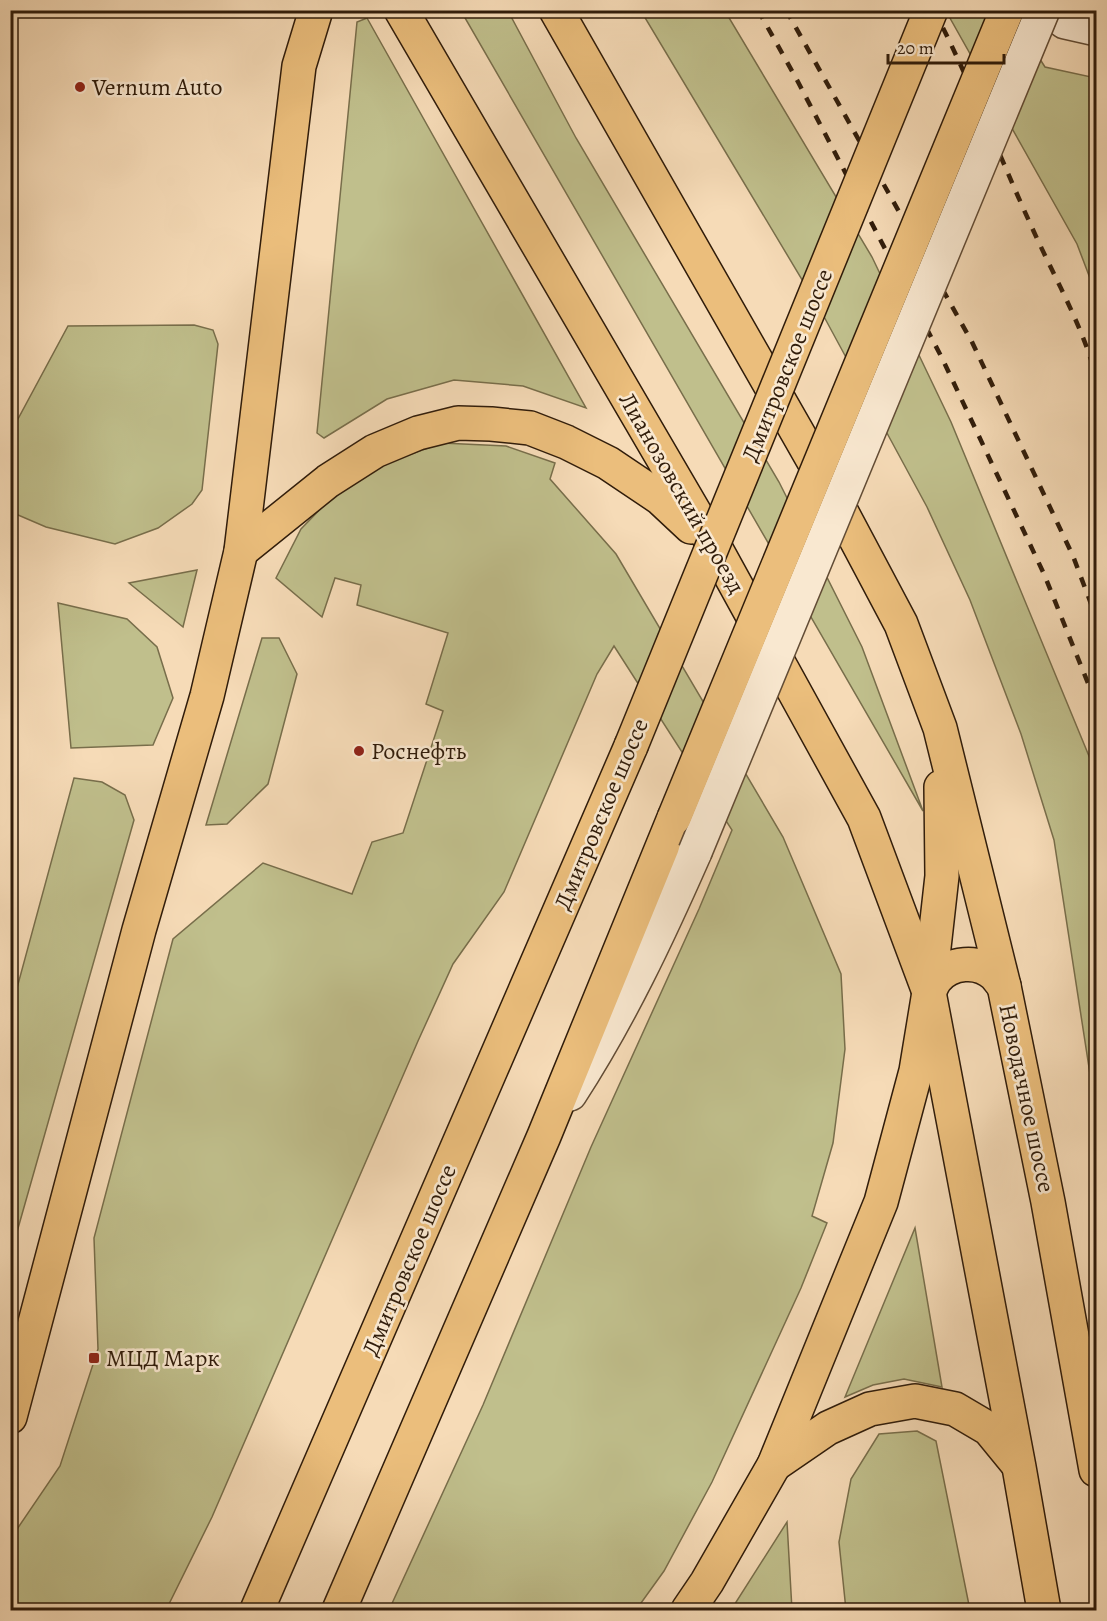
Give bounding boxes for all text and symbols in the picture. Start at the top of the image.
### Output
scale bar [888,27,1004,65]
text: 20 m [897,36,934,60]
place label: Vernum Аuto [91,71,223,103]
marker: Vernum Аuto [73,80,87,94]
street label: Дмитровское шоссе [734,264,840,466]
street label: Лианозовский проезд [611,386,753,600]
street label: Дмитровское шоссе [546,713,656,915]
place label: Роснефть [371,735,467,767]
marker: Роснефть [352,744,366,758]
street label: Новодачное шоссе [991,1001,1063,1195]
street label: Дмитровское шоссе [354,1159,464,1361]
place label: МЦД Марк [106,1342,220,1374]
marker: МЦД Марк [87,1351,101,1365]

